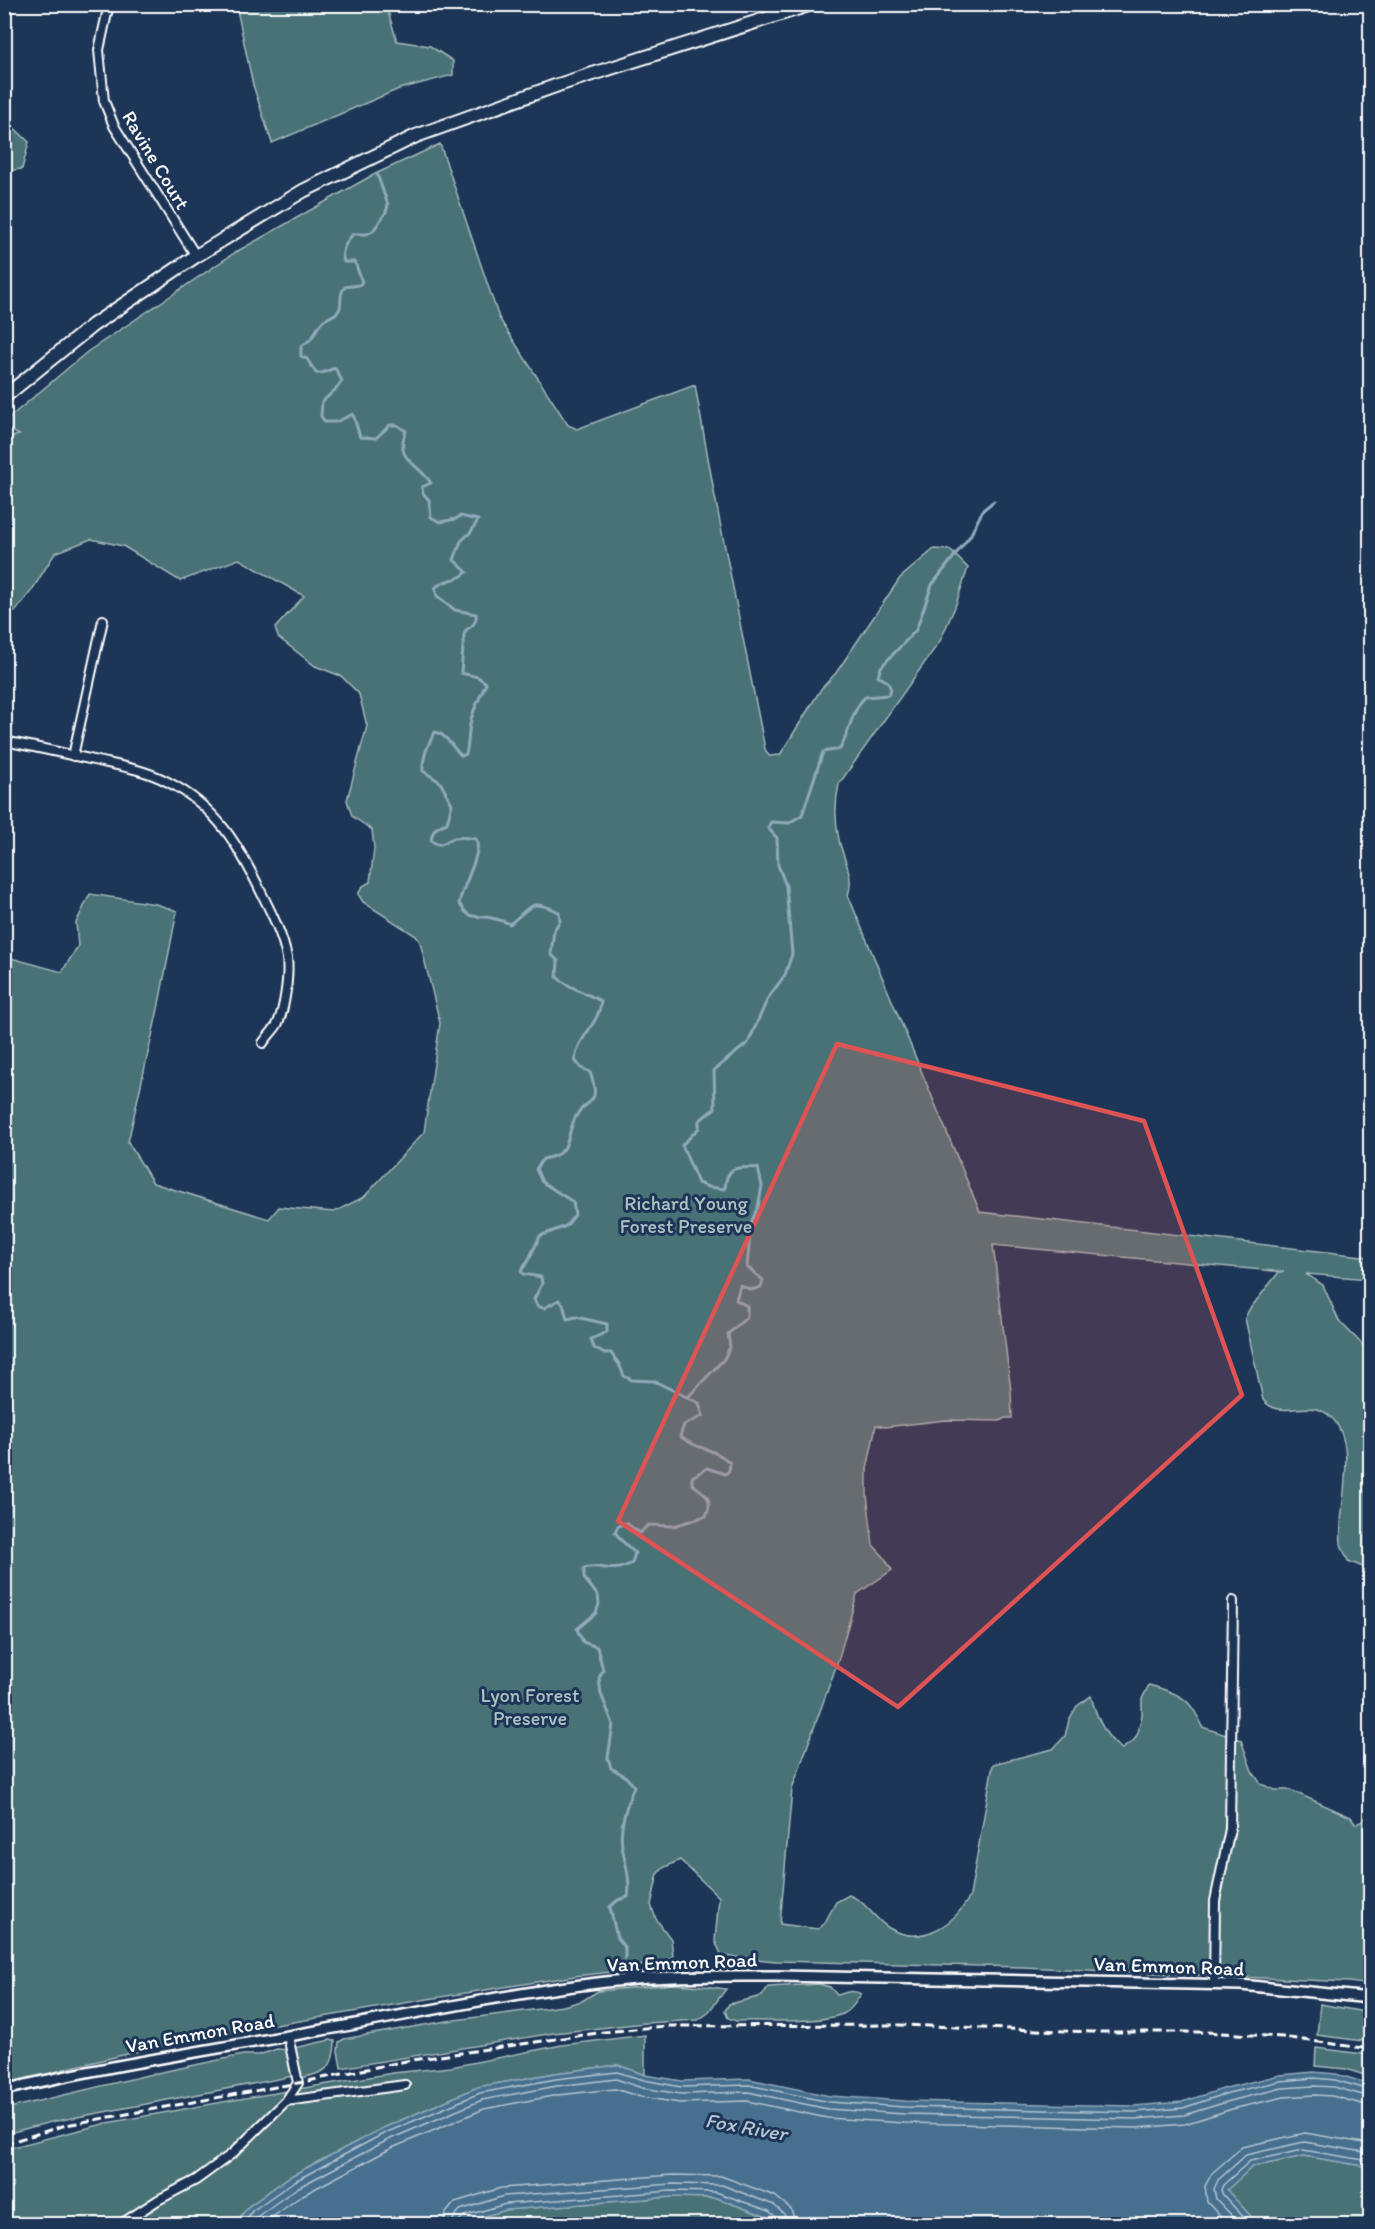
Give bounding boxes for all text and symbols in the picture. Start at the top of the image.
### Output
street label: Ravine Court [117,106,195,214]
park label: Richard Young Forest Preserve [620,1191,752,1238]
park label: Lyon Forest Preserve [481,1683,580,1730]
street label: Van Emmon Road [606,1947,758,1977]
street label: Van Emmon Road [1093,1951,1245,1981]
street label: Van Emmon Road [124,2008,276,2058]
water label: Fox River [703,2107,792,2146]

